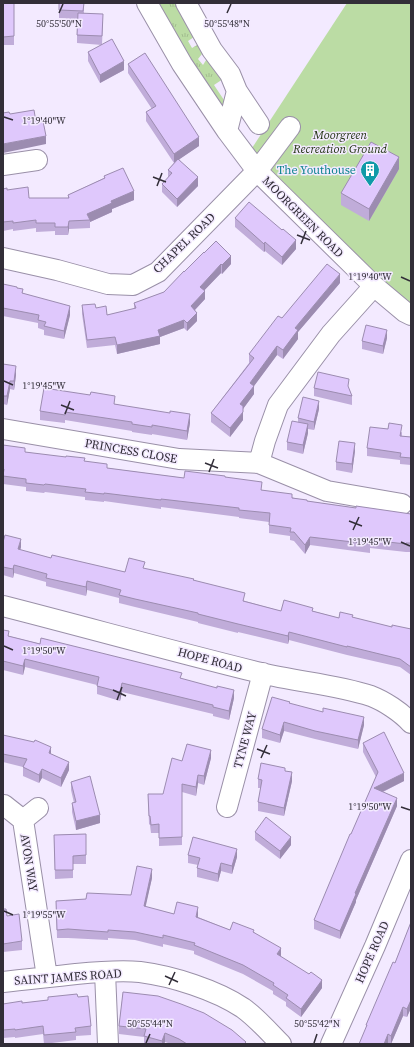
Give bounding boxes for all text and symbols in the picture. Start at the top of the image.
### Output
text: 50°55'50"N [36,17,82,30]
text: 50°55'48"N [204,17,250,30]
text: 1°19'40"W [22,114,66,127]
park label: Moorgreen Recreation Ground [292,127,388,157]
building icon: The Youthouse [359,159,381,187]
place label: The Youthouse [277,162,356,178]
street label: MOORGREEN ROAD [259,173,347,261]
street label: CHAPEL ROAD [149,209,219,277]
text: 1°19'40"W [348,270,392,283]
text: 1°19'45"W [22,379,66,392]
street label: PRINCESS CLOSE [83,435,179,467]
text: 1°19'45"W [348,535,392,548]
text: 1°19'50"W [22,644,66,657]
street label: HOPE ROAD [176,644,244,676]
street label: TYNE WAY [230,710,260,770]
text: 1°19'50"W [348,800,392,813]
street label: AVON WAY [17,833,42,893]
text: 1°19'55"W [22,908,66,921]
street label: HOPE ROAD [351,918,393,986]
street label: SAINT JAMES ROAD [14,965,122,989]
text: 50°55'44"N [127,1017,173,1030]
text: 50°55'42"N [294,1017,340,1030]

